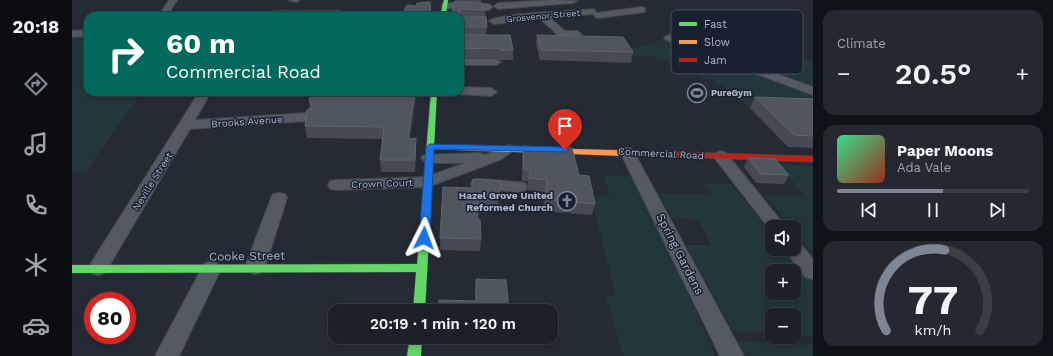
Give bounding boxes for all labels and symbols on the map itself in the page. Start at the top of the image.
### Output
street label: Grosvenor Street [505,8,581,24]
legend [671,10,803,74]
text: Fast [704,18,727,31]
text: Slow [704,36,730,49]
text: Jam [704,54,727,67]
sports icon: PureGym [686,82,708,104]
place label: PureGym [711,88,752,98]
pin [548,109,582,150]
street label: Brooks Avenue [211,113,283,129]
street label: Commercial Road [618,146,704,161]
street label: Neville Street [130,150,175,212]
street label: Crown Court [351,177,414,190]
place label: Hazel Grove United Reformed Church [459,190,553,213]
church icon: Hazel Grove United Reformed Church [556,190,578,212]
street label: Spring Gardens [653,211,707,297]
position arrow [403,217,445,259]
street label: Cooke Street [209,248,285,264]
speed limit sign: 80 [84,292,136,344]

